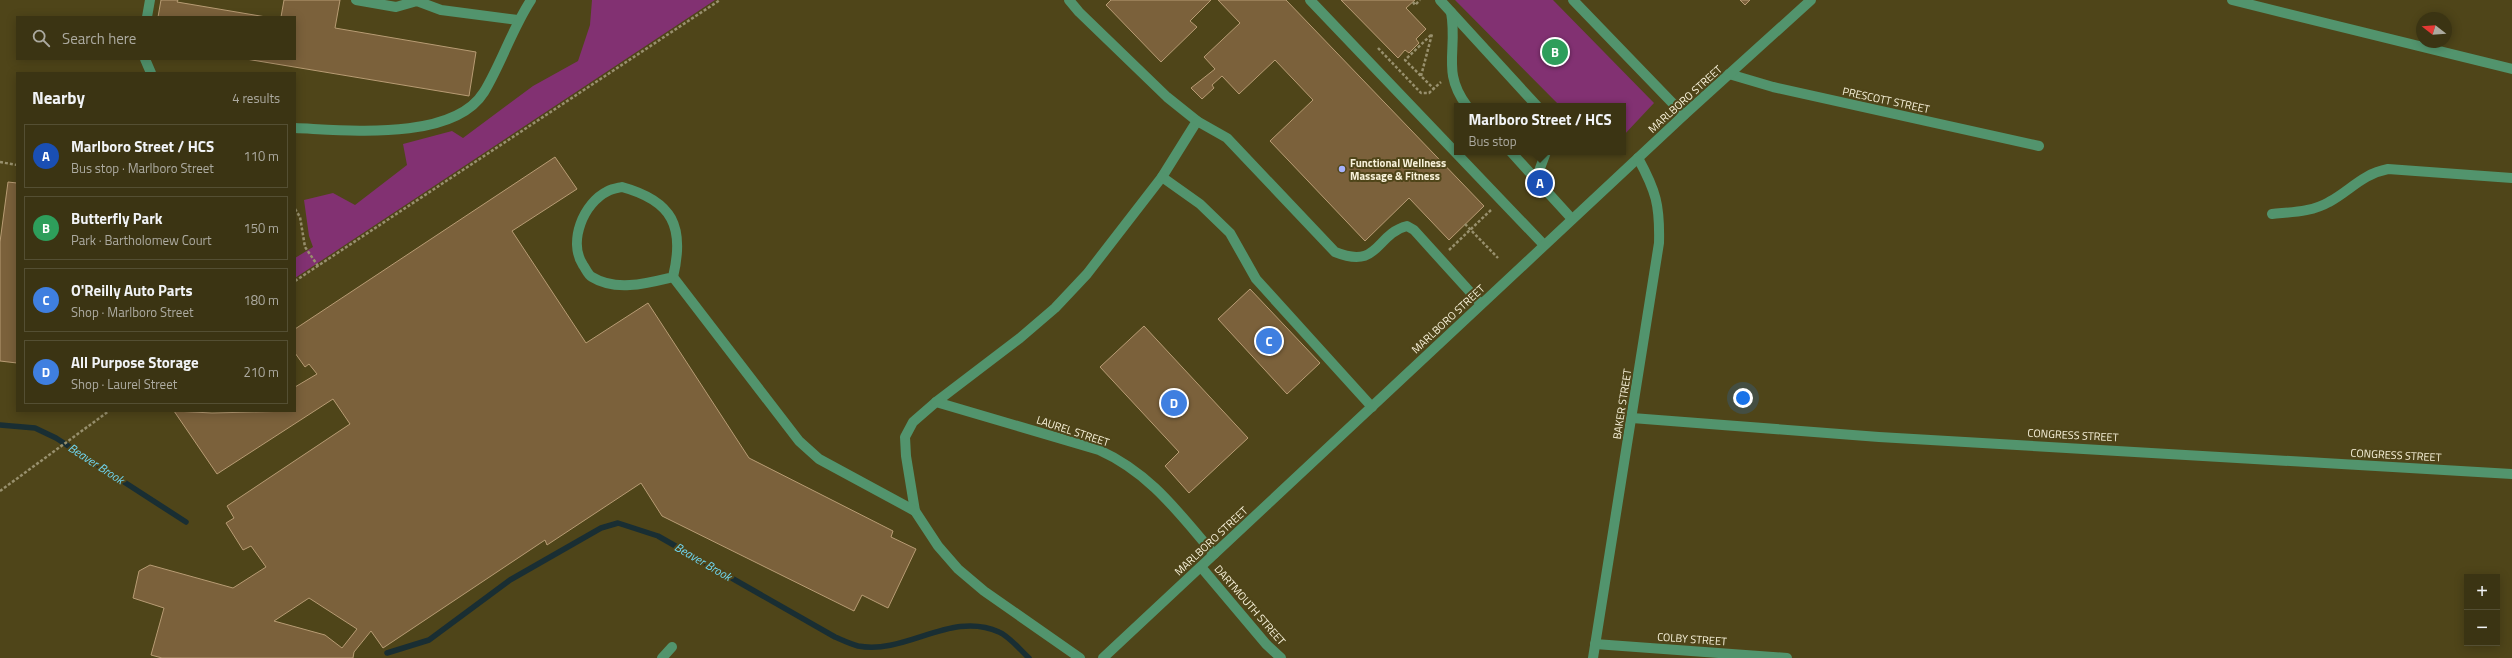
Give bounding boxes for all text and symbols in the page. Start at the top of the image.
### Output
north arrow [2416,12,2452,48]
search box [16,16,296,60]
icon: search [30,27,52,49]
text: Search here [62,27,136,50]
pin: B [1542,37,1568,67]
street label: MARLBORO STREET [1644,61,1726,137]
street label: PRESCOTT STREET [1841,83,1931,117]
text: Nearby [32,85,85,111]
text: 4 results [232,88,280,108]
popup [1454,103,1626,155]
text: Marlboro Street / HCS [1468,108,1612,131]
text: Bus stop [1468,131,1517,151]
text: Marlboro Street / HCS [71,135,214,158]
text: A [42,146,50,166]
text: 110 m [243,146,279,166]
place label: Functional Wellness Massage & Fitness [1350,155,1446,184]
text: Bus stop · Marlboro Street [71,158,214,178]
marker: Functional Wellness Massage & Fitness [1337,164,1347,174]
pin: A [1527,168,1553,198]
text: Butterfly Park [71,207,163,230]
text: B [42,218,50,238]
text: 150 m [243,218,279,238]
text: Park · Bartholomew Court [71,230,212,250]
text: O'Reilly Auto Parts [71,279,193,302]
street label: MARLBORO STREET [1408,281,1488,357]
text: C [42,290,50,310]
text: 180 m [243,290,279,310]
text: Shop · Marlboro Street [71,302,194,322]
pin: C [1256,326,1282,356]
text: All Purpose Storage [71,351,199,374]
text: D [42,362,50,382]
text: 210 m [243,362,279,382]
street label: BAKER STREET [1609,367,1636,440]
text: Shop · Laurel Street [71,374,177,394]
pin: D [1161,388,1187,418]
your location [1733,388,1753,408]
street label: LAUREL STREET [1034,412,1112,450]
street label: CONGRESS STREET [2027,425,2119,445]
water label: Beaver Brook [64,438,129,490]
street label: CONGRESS STREET [2350,445,2442,465]
street label: MARLBORO STREET [1171,503,1251,579]
water label: Beaver Brook [671,537,737,586]
street label: DARTMOUTH STREET [1211,561,1290,649]
map controls [2464,574,2500,646]
button: + [2464,574,2500,610]
button: − [2464,610,2500,646]
street label: COLBY STREET [1657,629,1728,649]

